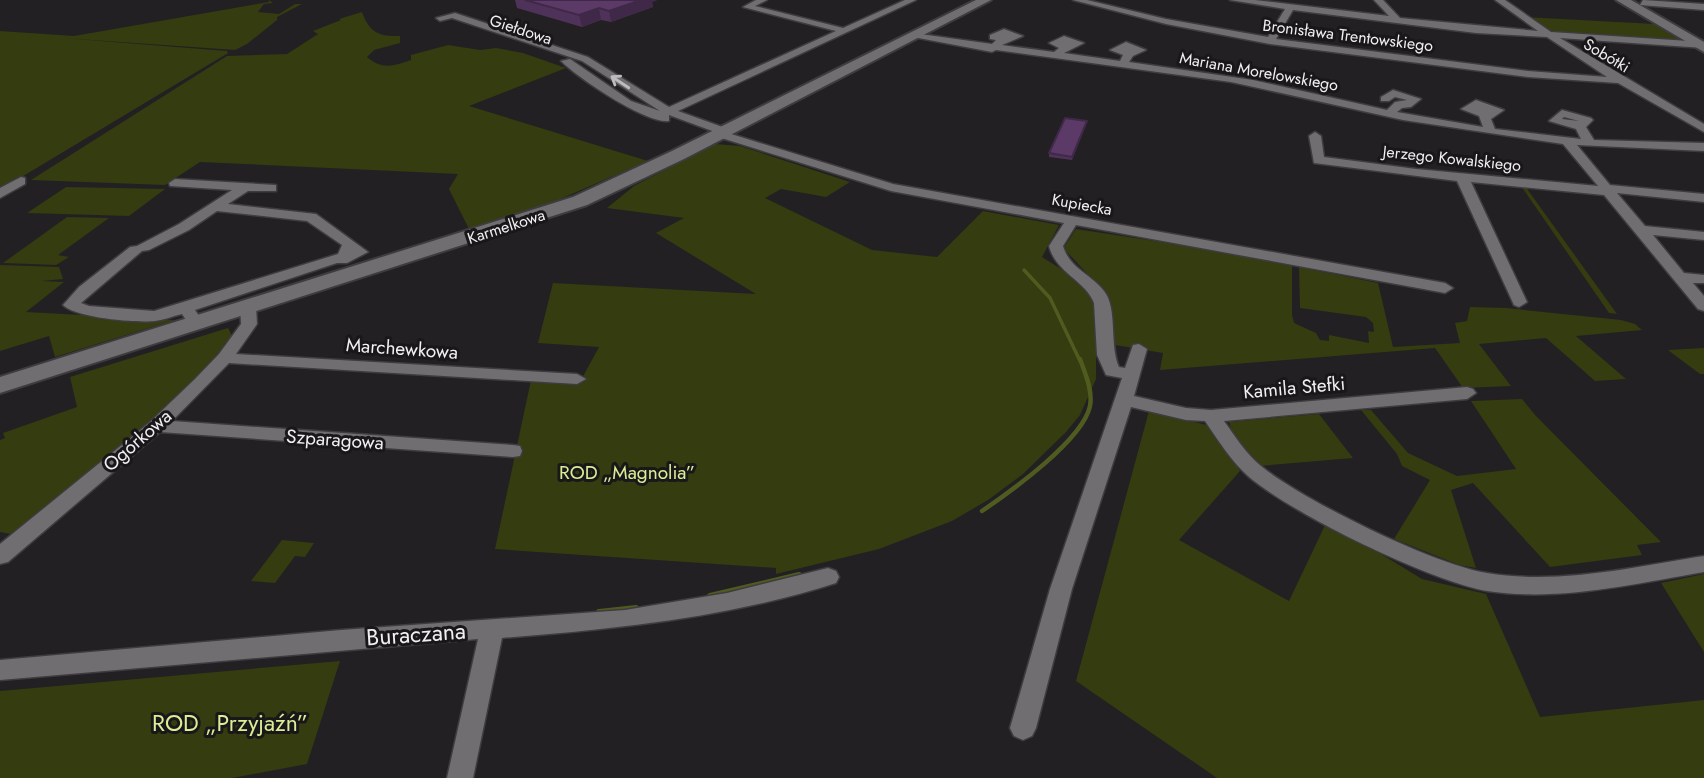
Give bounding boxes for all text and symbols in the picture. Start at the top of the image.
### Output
street label: Giełdowa [487,9,555,50]
street label: Bronisława Trentowskiego [1261,14,1435,57]
street label: Sobótki [1579,33,1634,78]
street label: Mariana Morelowskiego [1178,46,1340,97]
one-way arrow [610,75,630,89]
street label: Jerzego Kowalskiego [1380,140,1523,177]
street label: Kupiecka [1050,188,1114,221]
street label: Karmelkowa [464,203,548,250]
street label: Marchewkowa [345,331,459,366]
street label: Kamila Stefki [1242,370,1346,405]
street label: Ogórkowa [97,403,177,478]
street label: Szparagowa [285,423,385,456]
park label: ROD „Magnolia” [559,459,695,486]
street label: Buraczana [365,614,467,654]
park label: ROD „Przyjaźń” [152,706,308,740]

